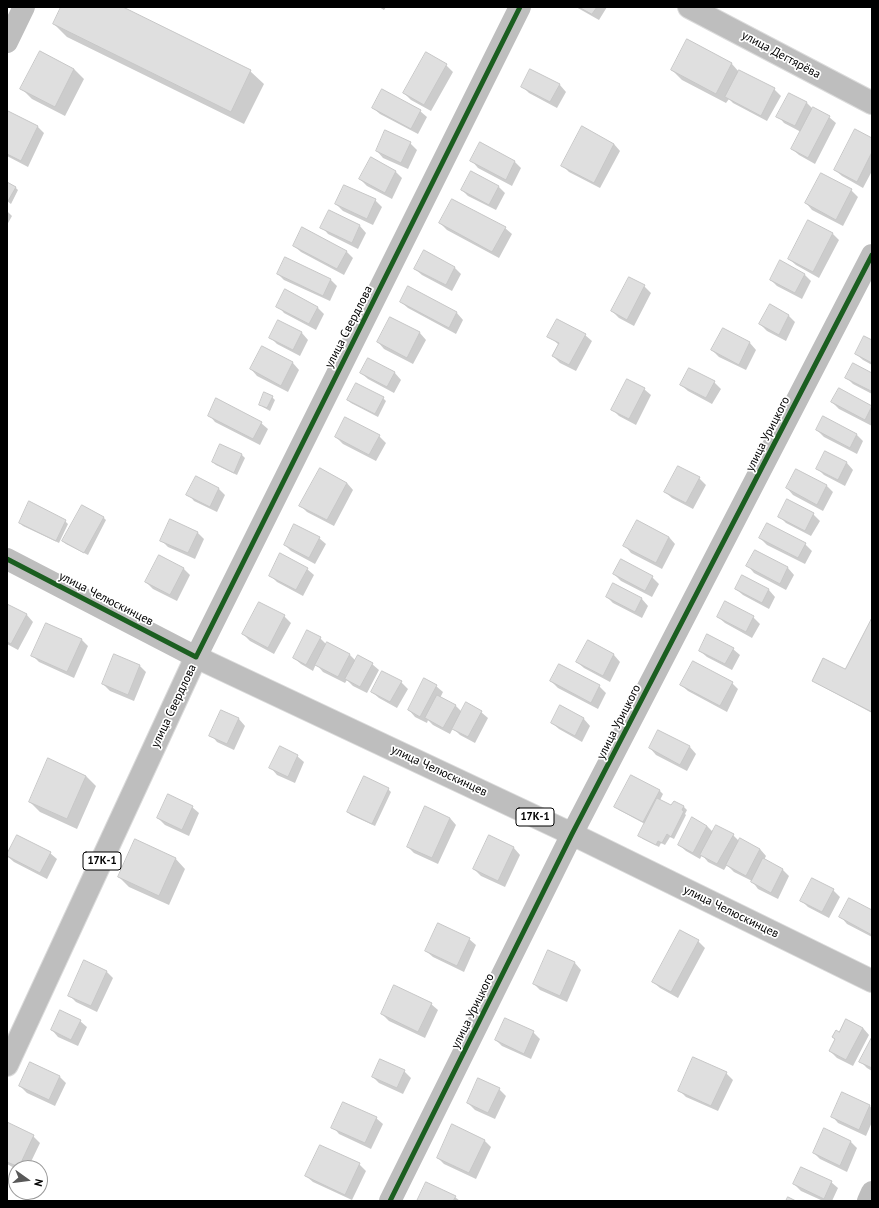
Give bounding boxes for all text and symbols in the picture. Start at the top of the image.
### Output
street label: улица Дегтярёва [739,28,823,82]
street label: улица Свердлова [322,283,376,371]
street label: улица Урицкого [743,394,793,474]
street label: улица Челюскинцев [56,569,156,629]
street label: улица Свердлова [148,662,200,750]
street label: улица Урицкого [594,682,644,762]
street label: улица Челюскинцев [389,742,489,800]
road number: 17К-1 [516,808,554,826]
road number: 17К-1 [83,852,121,870]
street label: улица Челюскинцев [681,883,781,941]
street label: улица Урицкого [449,971,497,1051]
north arrow [8,1160,48,1200]
text: N [31,1177,46,1188]

